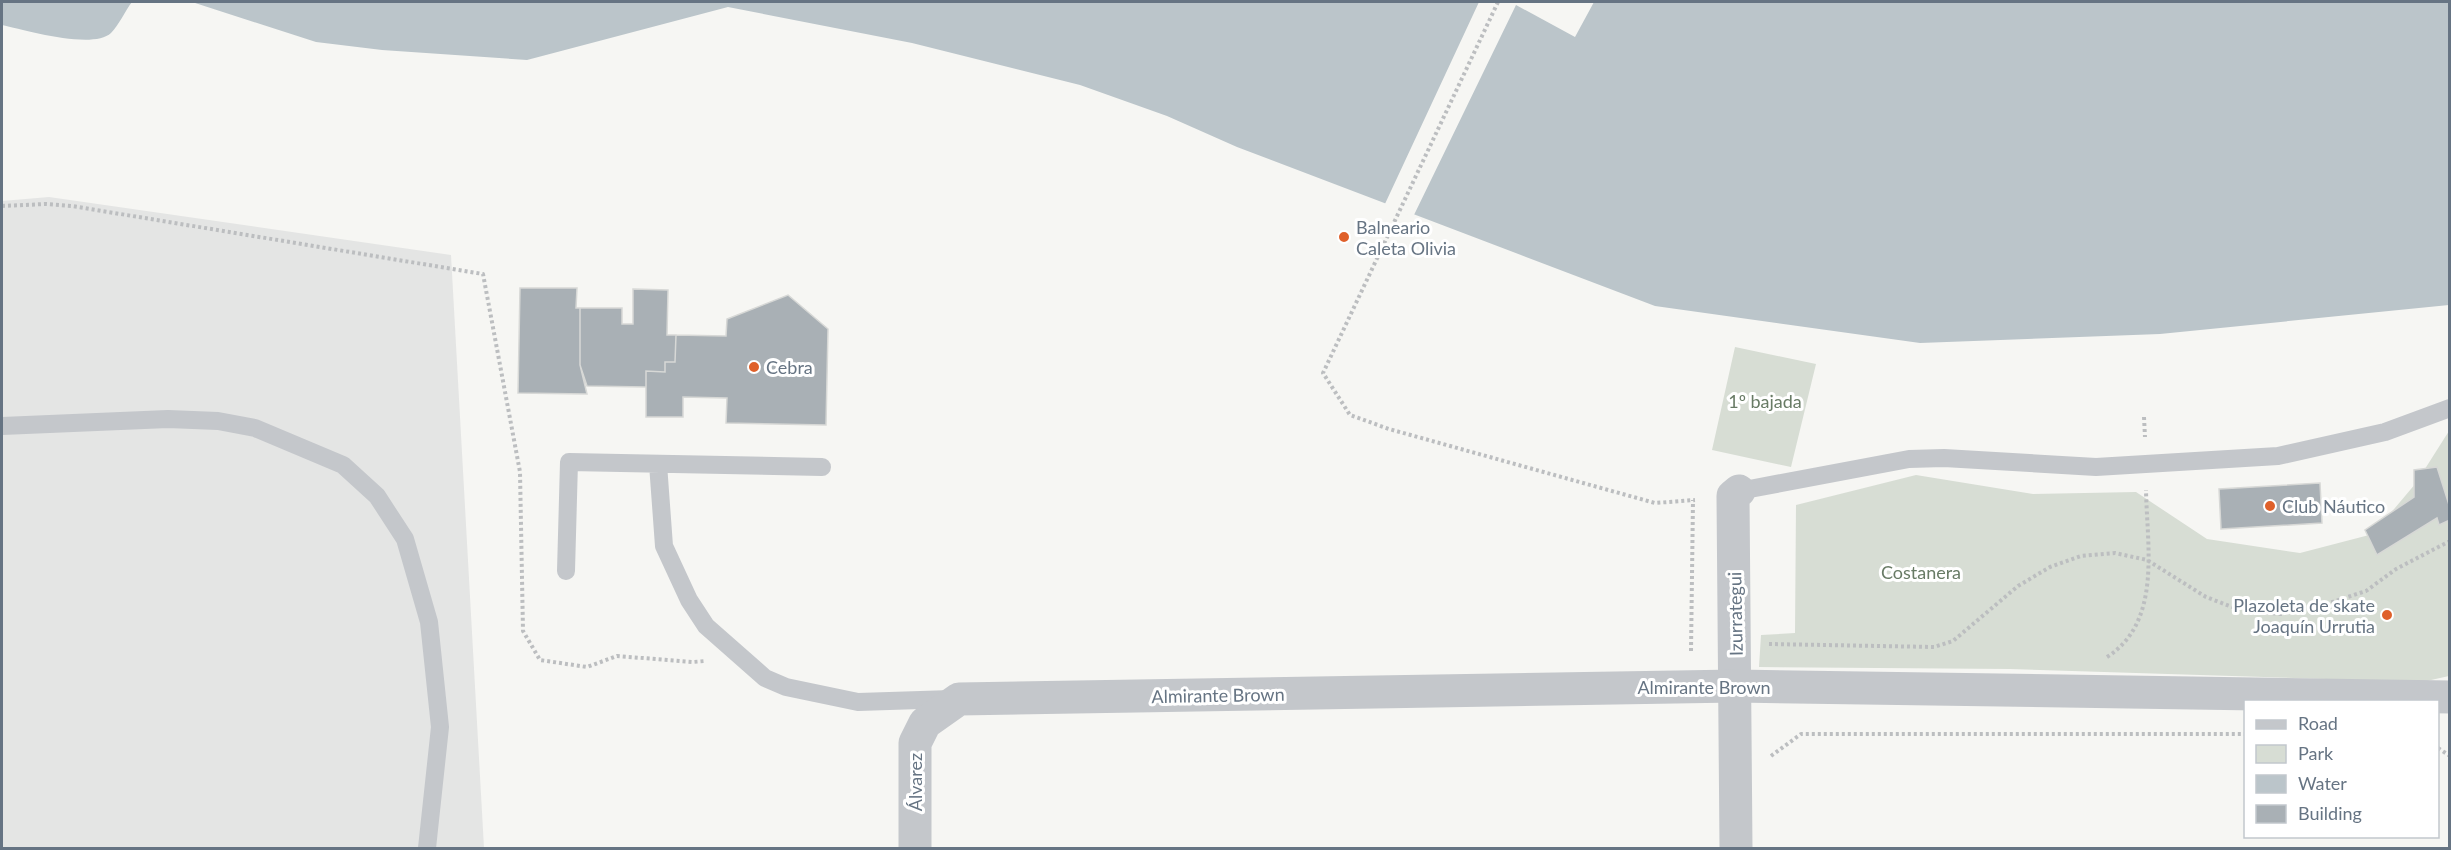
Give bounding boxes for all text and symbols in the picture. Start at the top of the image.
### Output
place label: Balneario Caleta Olivia [1356,216,1456,259]
marker: Balneario Caleta Olivia [1337,230,1351,244]
place label: Cebra [766,356,813,378]
marker: Cebra [747,360,761,374]
park label: 1º bajada [1728,390,1802,412]
place label: Club Náutico [2282,495,2385,517]
marker: Club Náutico [2263,499,2277,513]
park label: Costanera [1881,561,1961,583]
street label: Izurrategui [1723,572,1747,656]
place label: Plazoleta de skate Joaquín Urrutia [2233,594,2375,637]
marker: Plazoleta de skate Joaquín Urrutia [2380,608,2394,622]
street label: Almirante Brown [1637,676,1771,698]
street label: Almirante Brown [1151,683,1285,707]
legend [2244,700,2439,838]
text: Road [2298,712,2338,734]
text: Park [2298,742,2334,764]
street label: Álvarez [904,753,926,811]
text: Water [2298,772,2347,794]
text: Building [2298,802,2362,824]

